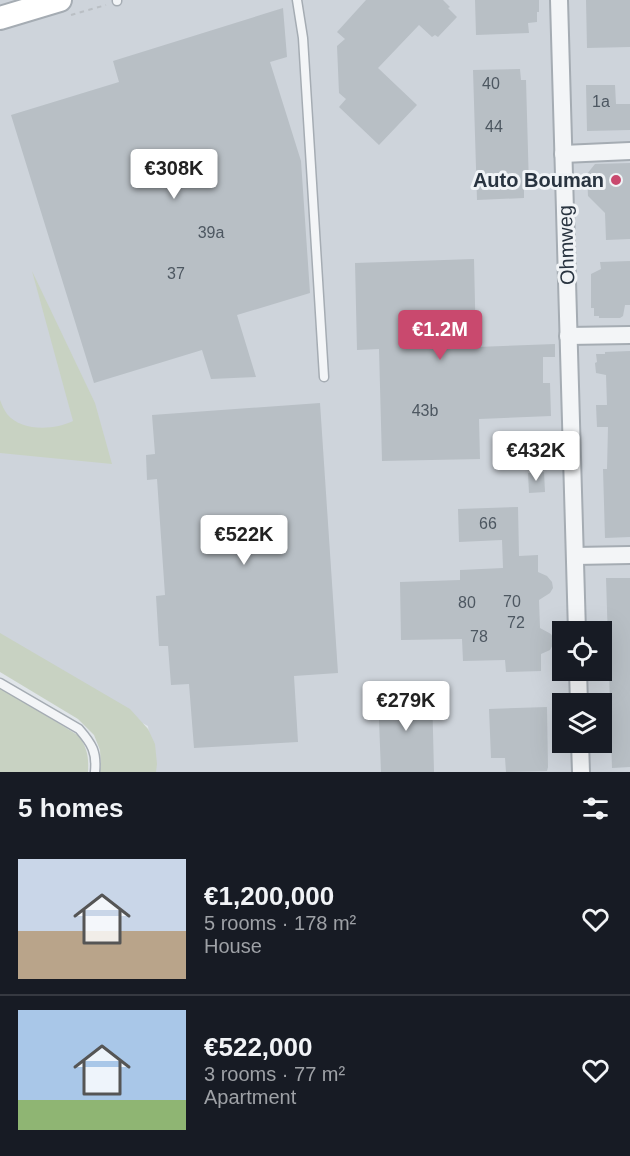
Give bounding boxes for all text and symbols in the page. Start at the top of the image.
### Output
house number: 40 [482,75,500,92]
house number: 1a [592,93,610,110]
house number: 44 [485,118,503,135]
pin: €308K [132,149,216,200]
text: €308K [145,157,203,179]
place label: Auto Bouman [473,169,604,191]
marker: Auto Bouman [609,173,623,187]
street label: Ohmweg [554,205,578,285]
house number: 39a [198,224,224,241]
house number: 37 [167,265,185,282]
pin: €1.2M [398,310,482,361]
text: €1.2M [412,318,468,340]
house number: 43b [412,402,438,419]
pin: €432K [494,431,578,482]
text: €432K [507,439,565,461]
pin: €522K [202,515,286,566]
house number: 66 [479,515,497,532]
text: €522K [215,523,273,545]
house number: 70 [503,593,521,610]
house number: 80 [458,594,476,611]
house number: 72 [507,614,525,631]
map controls [552,621,612,753]
button: locate [552,621,612,681]
house number: 78 [470,628,488,645]
pin: €279K [364,681,448,732]
text: €279K [377,689,435,711]
button: layers [552,693,612,753]
icon: filters [579,792,612,825]
text: 5 homes [18,793,124,823]
text: €1,200,000 [204,881,334,911]
icon: home [66,883,138,955]
icon: heart [579,903,612,936]
text: 5 rooms · 178 m² [204,912,356,934]
text: House [204,935,262,957]
text: €522,000 [204,1032,312,1062]
icon: home [66,1034,138,1106]
icon: heart [579,1054,612,1087]
text: 3 rooms · 77 m² [204,1063,345,1085]
text: Apartment [204,1086,296,1108]

